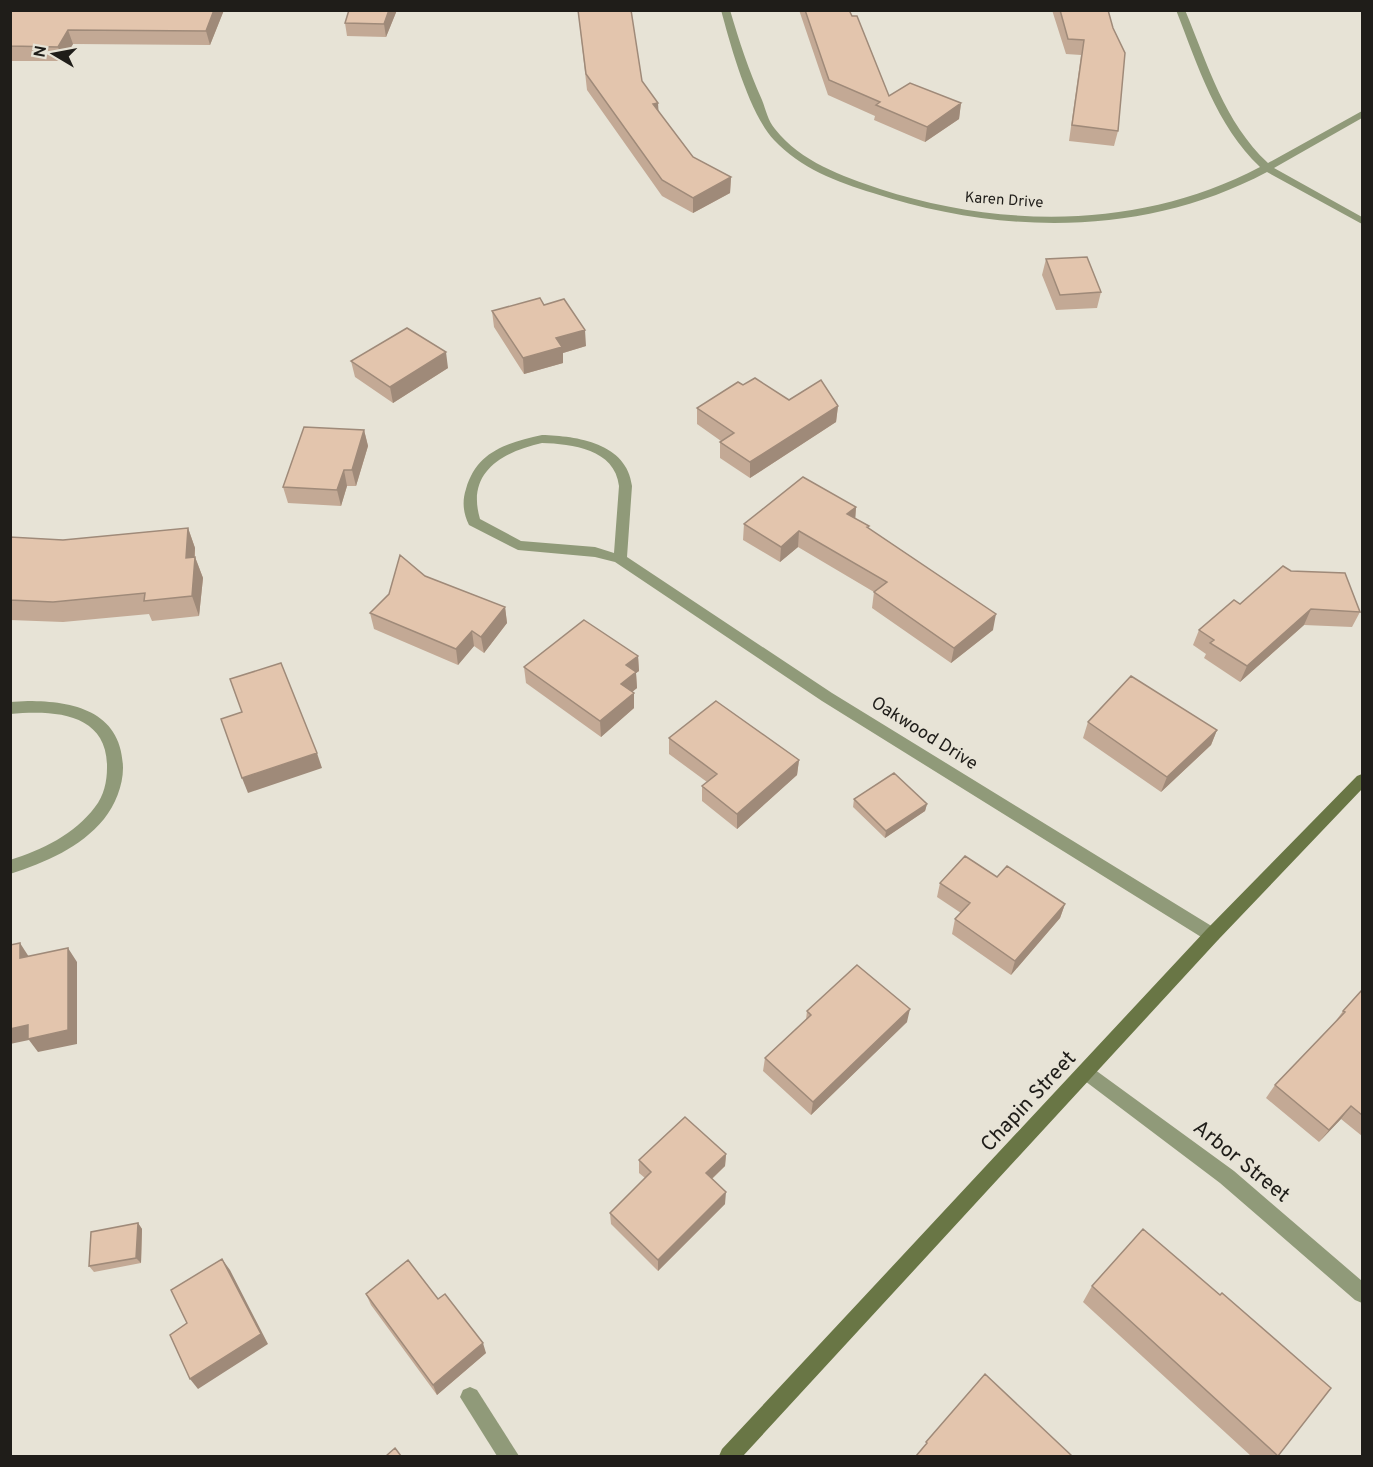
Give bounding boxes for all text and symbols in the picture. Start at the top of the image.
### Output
north arrow [24,24,84,84]
text: N [30,44,52,59]
street label: Karen Drive [964,189,1044,213]
street label: Oakwood Drive [866,692,982,776]
street label: Chapin Street [975,1046,1083,1158]
street label: Arbor Street [1187,1115,1295,1209]

